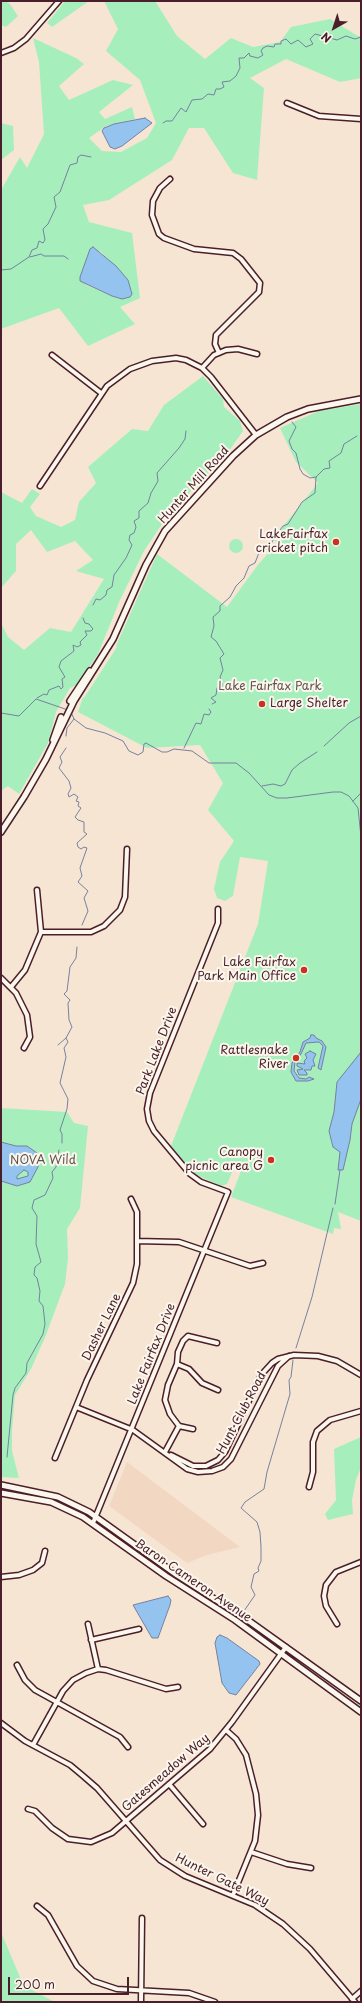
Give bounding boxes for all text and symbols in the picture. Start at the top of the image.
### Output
north arrow [314,8,354,48]
text: N [317,28,335,47]
street label: Hunter Mill Road [156,443,232,527]
place label: LakeFairfax cricket pitch [256,528,328,556]
marker: LakeFairfax cricket pitch [331,537,341,547]
park label: Lake Fairfax Park [218,680,322,694]
place label: Large Shelter [270,697,348,711]
marker: Large Shelter [257,699,267,709]
place label: Lake Fairfax Park Main Office [197,956,296,984]
marker: Lake Fairfax Park Main Office [299,965,309,975]
street label: Park Lake Drive [134,1005,180,1097]
place label: Rattlesnake River [220,1044,288,1072]
marker: Rattlesnake River [291,1053,301,1063]
place label: Canopy picnic area G [185,1146,263,1174]
park label: NOVA Wild [10,1154,76,1168]
marker: Canopy picnic area G [266,1155,276,1165]
street label: Dasher Lane [80,1291,124,1363]
street label: Lake Fairfax Drive [125,1301,179,1407]
street label: Hunt Club Road [214,1370,270,1456]
street label: Baron Cameron Avenue [132,1537,254,1625]
street label: Gatesmeadow Way [119,1731,213,1815]
street label: Hunter Gate Way [173,1851,271,1909]
scale bar [10,1969,131,1995]
text: 200 m [15,1975,55,1993]

